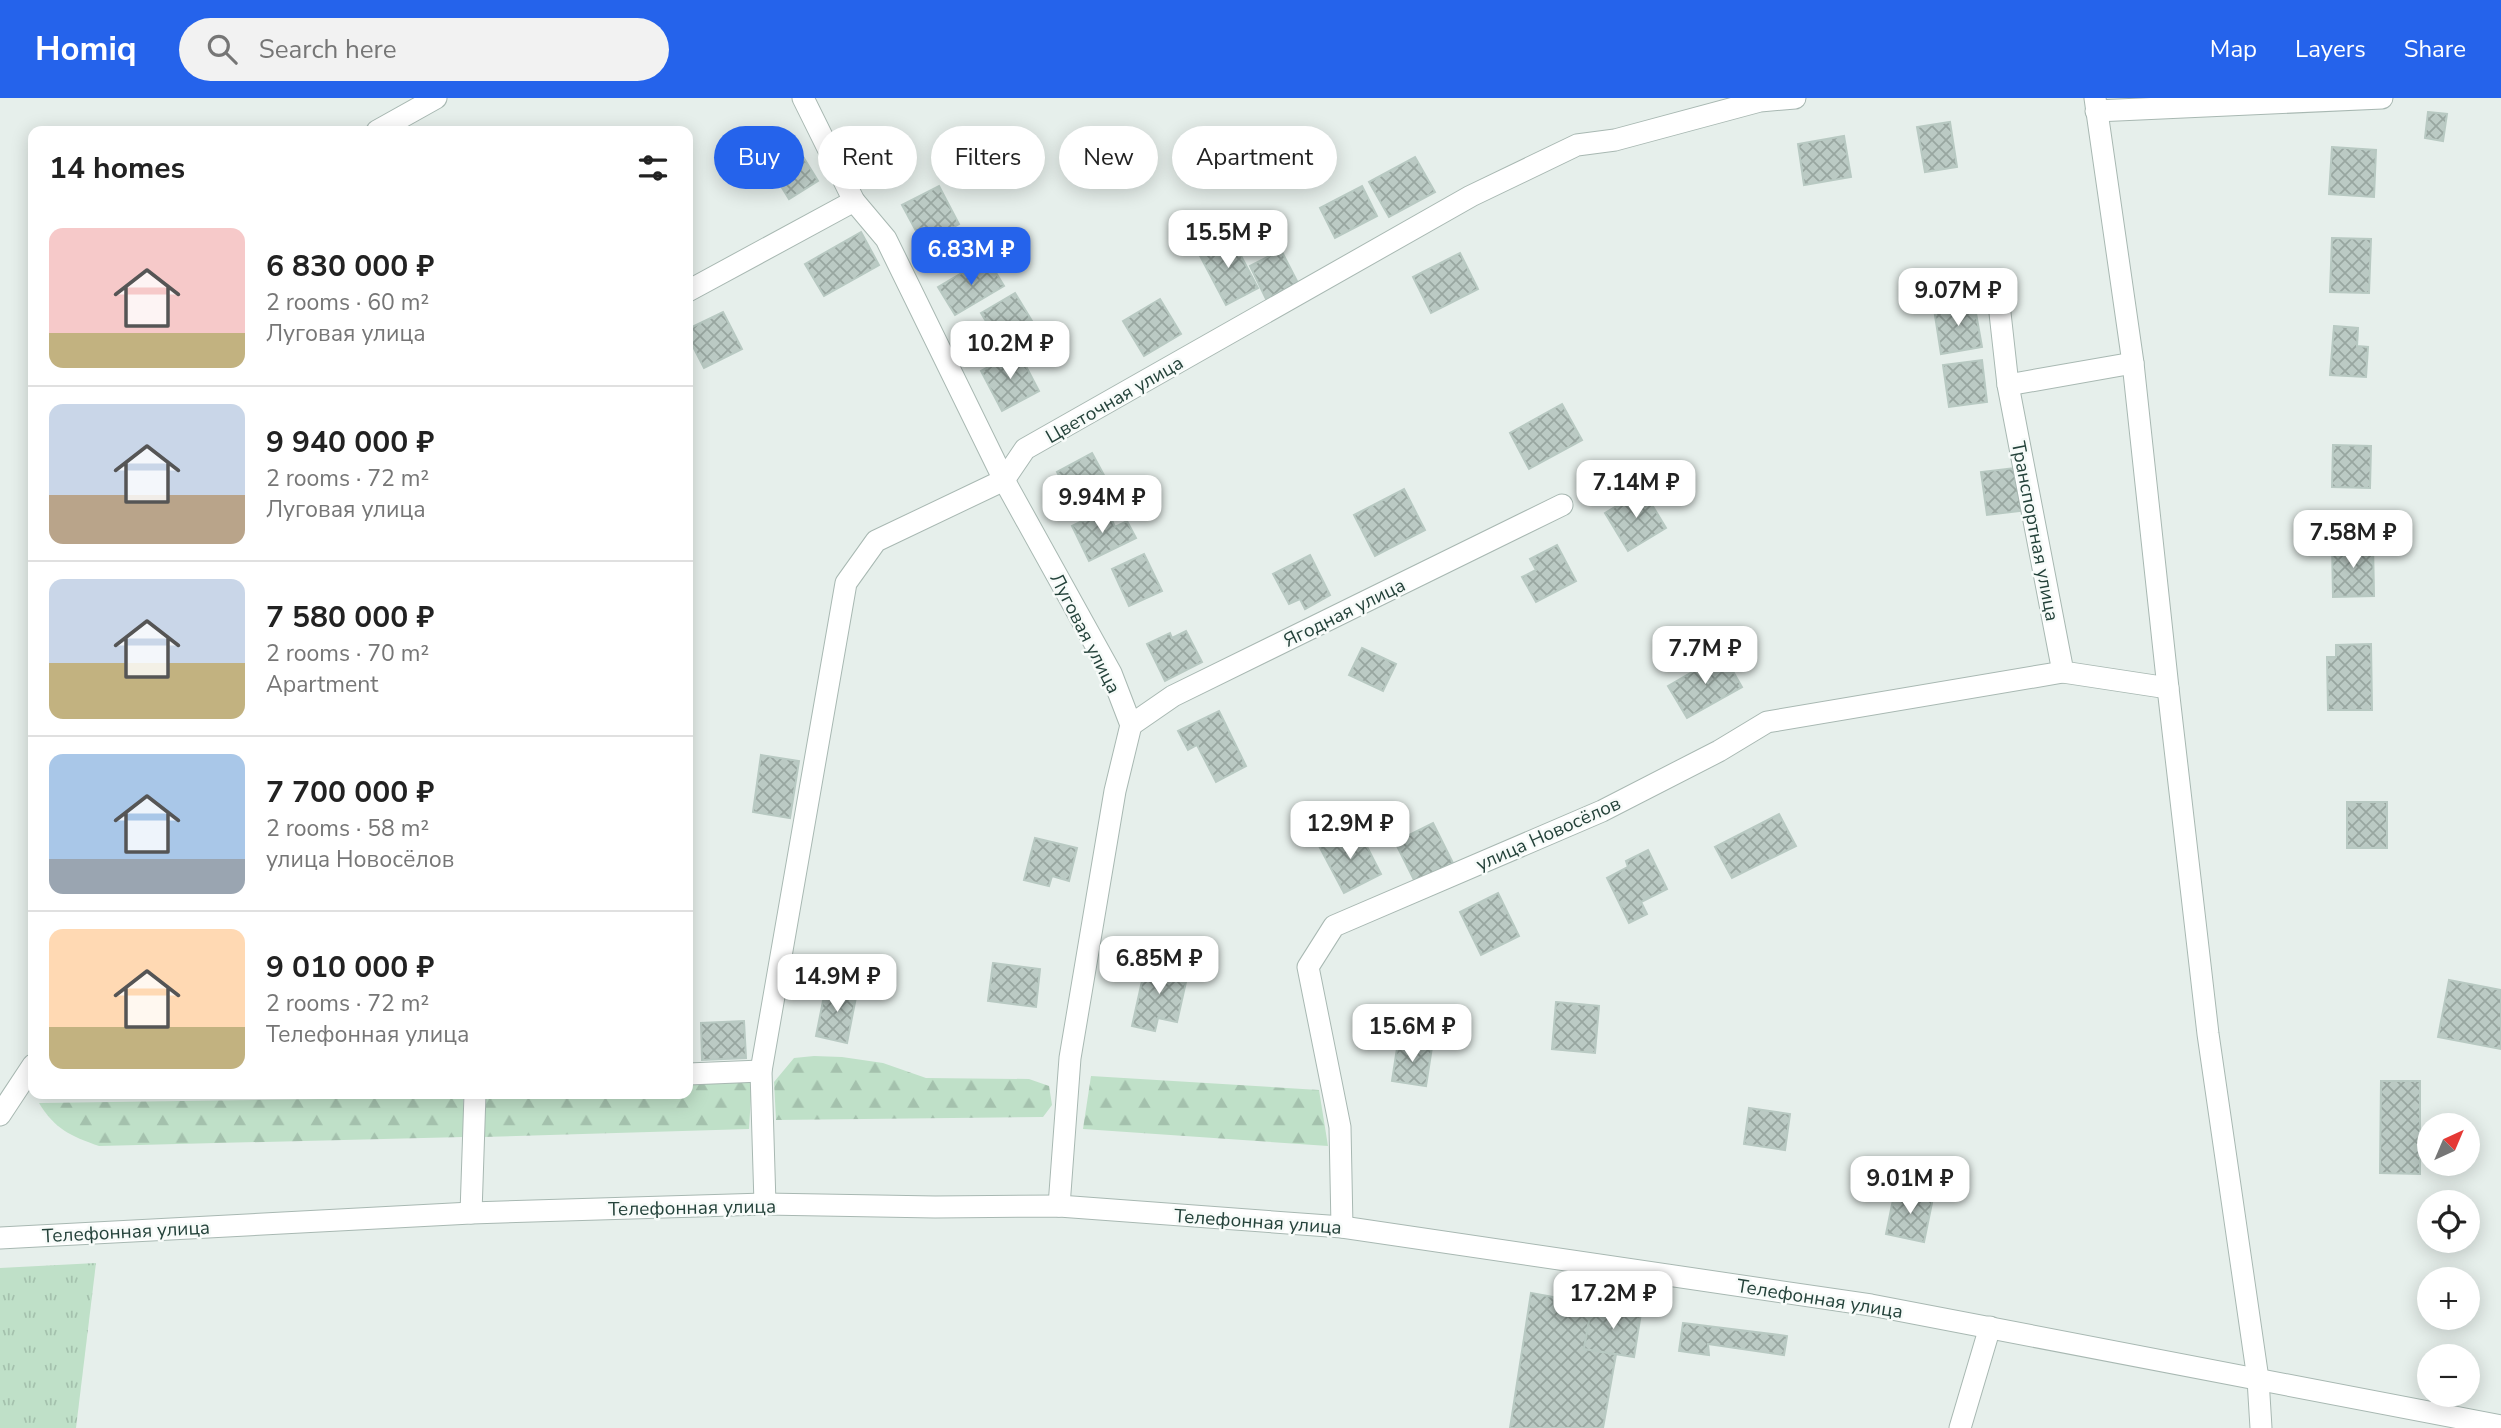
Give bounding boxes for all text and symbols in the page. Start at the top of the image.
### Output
search box [179,18,669,81]
text: Homiq [35,27,137,72]
icon: search [203,30,241,68]
text: Search here [259,32,397,67]
text: Map [2210,33,2257,65]
text: Layers [2295,33,2366,65]
text: Share [2404,33,2466,65]
chip: Buy [714,126,804,189]
chip: Rent [818,126,917,189]
chip: Filters [931,126,1045,189]
chip: New [1059,126,1158,189]
chip: Apartment [1172,126,1337,189]
text: 14 homes [49,148,185,189]
icon: filters [634,149,672,187]
pin: 15.5M ₽ [1163,211,1293,270]
text: 15.5M ₽ [1184,217,1272,248]
pin: 6.83M ₽ [906,228,1036,287]
text: 6.83M ₽ [927,234,1015,265]
text: 6 830 000 ₽ [266,246,434,287]
icon: home [105,256,189,340]
pin: 9.07M ₽ [1893,268,2023,328]
text: 9.07M ₽ [1914,275,2002,306]
text: 2 rooms · 60 m² [266,287,429,318]
text: Луговая улица [266,318,426,349]
pin: 10.2M ₽ [945,322,1075,381]
text: 10.2M ₽ [966,328,1054,359]
street label: Цветочная улица [1041,350,1188,450]
text: 9 940 000 ₽ [266,422,434,463]
icon: home [105,432,189,516]
street label: Транспортная улица [2005,439,2065,623]
pin: 7.14M ₽ [1571,460,1701,520]
text: 2 rooms · 72 m² [266,463,429,494]
text: 7.14M ₽ [1592,467,1680,498]
pin: 9.94M ₽ [1037,476,1167,535]
text: 9.94M ₽ [1058,482,1146,513]
text: Луговая улица [266,494,426,525]
pin: 7.58M ₽ [2288,510,2418,570]
text: 7.58M ₽ [2309,517,2397,548]
street label: Луговая улица [1044,569,1127,698]
street label: Ягодная улица [1279,572,1410,654]
text: 7 580 000 ₽ [266,597,434,638]
icon: home [105,607,189,691]
pin: 7.7M ₽ [1648,626,1762,686]
text: 7.7M ₽ [1668,633,1742,664]
text: 2 rooms · 70 m² [266,638,429,669]
text: Apartment [266,669,378,700]
text: 7 700 000 ₽ [266,772,434,813]
icon: home [105,782,189,866]
street label: улица Новосёлов [1472,790,1625,877]
pin: 12.9M ₽ [1285,802,1415,861]
text: 12.9M ₽ [1306,808,1394,839]
text: 2 rooms · 58 m² [266,813,429,844]
text: улица Новосёлов [266,844,454,875]
pin: 6.85M ₽ [1094,936,1224,996]
text: 6.85M ₽ [1115,943,1203,974]
text: 9 010 000 ₽ [266,947,434,988]
pin: 14.9M ₽ [772,954,902,1014]
icon: home [105,957,189,1041]
text: 14.9M ₽ [793,961,881,992]
text: 2 rooms · 72 m² [266,988,429,1019]
pin: 15.6M ₽ [1347,1004,1477,1064]
text: 15.6M ₽ [1368,1011,1456,1042]
text: Телефонная улица [266,1019,469,1050]
north arrow [2417,1113,2480,1176]
map controls [2417,1113,2480,1407]
pin: 9.01M ₽ [1845,1156,1975,1216]
text: 9.01M ₽ [1866,1163,1954,1194]
button: locate [2417,1190,2480,1253]
street label: Телефонная улица [608,1194,776,1222]
street label: Телефонная улица [1173,1203,1343,1241]
street label: Телефонная улица [41,1215,211,1249]
button: + [2417,1267,2480,1330]
pin: 17.2M ₽ [1548,1272,1678,1331]
street label: Телефонная улица [1735,1273,1905,1325]
text: 17.2M ₽ [1569,1278,1657,1309]
button: − [2417,1344,2480,1407]

